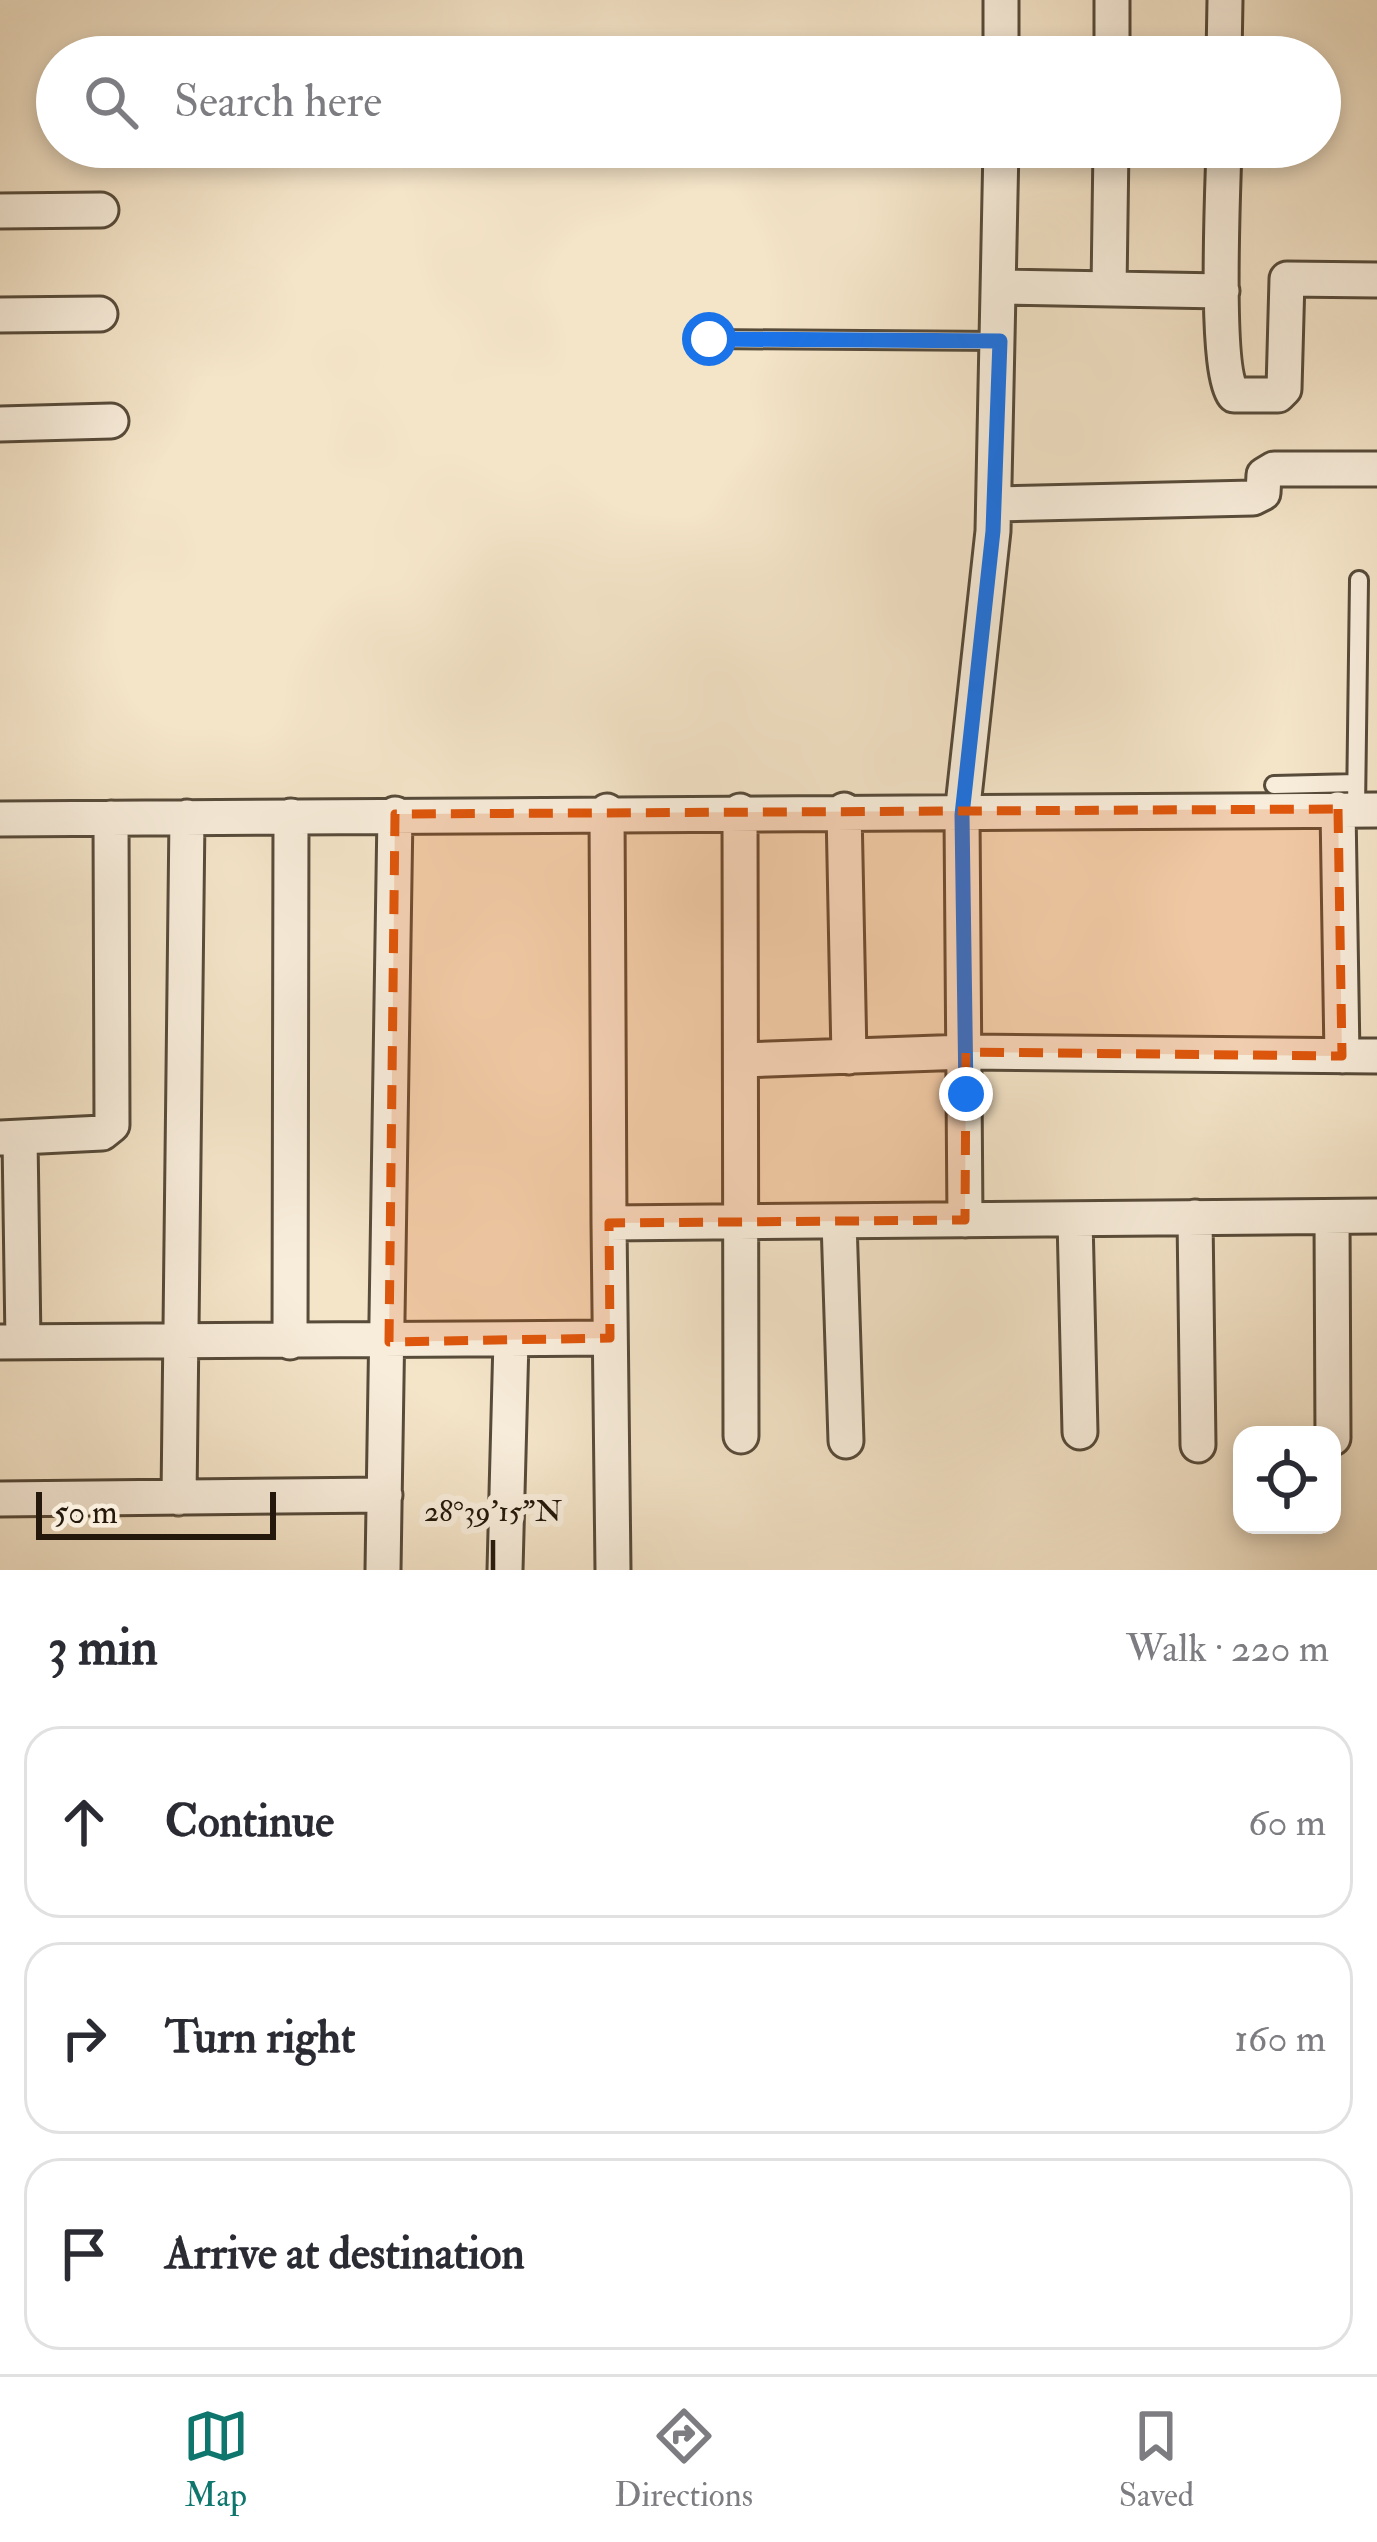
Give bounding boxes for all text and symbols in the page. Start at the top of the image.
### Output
search box [36,36,1341,168]
icon: search [78,69,144,135]
text: Search here [174,74,382,130]
route start [682,312,736,366]
route end [939,1067,993,1121]
map controls [1233,1426,1341,1534]
button: locate [1233,1426,1341,1534]
scale bar [36,1486,276,1539]
text: 50 m [54,1492,118,1533]
text: 28°39'15"N [424,1493,562,1530]
text: 3 min [48,1616,158,1680]
text: Walk · 220 m [1126,1624,1329,1673]
icon: ahead [51,1789,117,1855]
text: Continue [165,1794,334,1850]
text: 60 m [1248,1798,1326,1847]
icon: right [51,2005,117,2071]
text: Turn right [165,2010,355,2066]
text: 160 m [1234,2014,1326,2063]
icon: arrive [51,2221,117,2287]
text: Arrive at destination [165,2226,525,2282]
tab: Map [183,2403,249,2516]
tab: Directions [615,2403,753,2516]
tab: Saved [1119,2403,1194,2516]

